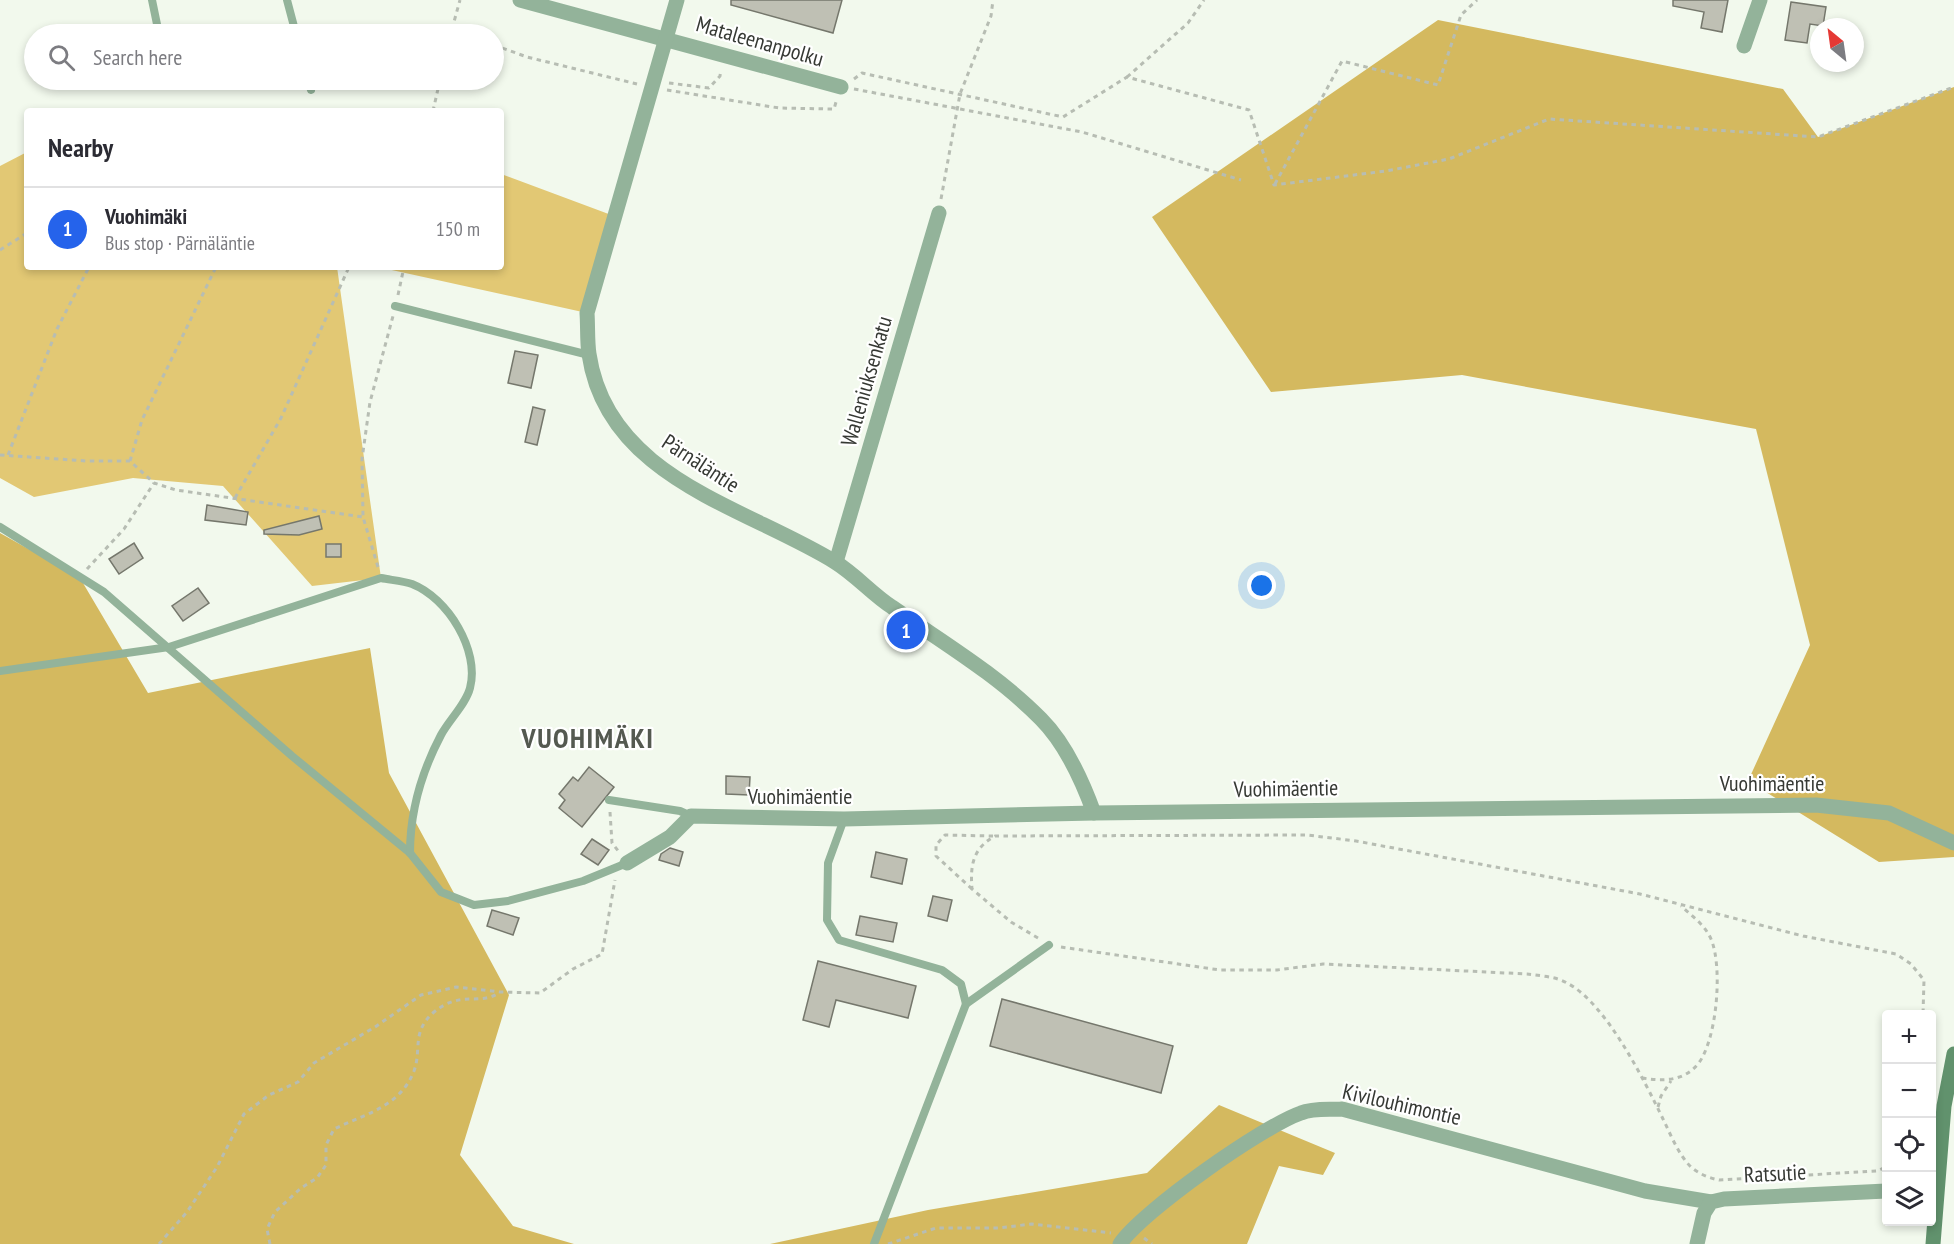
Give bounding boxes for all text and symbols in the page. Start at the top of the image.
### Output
street label: Mataleenanpolku [693,9,827,73]
north arrow [1810,18,1864,72]
search box [24,24,504,90]
icon: search [45,41,78,74]
text: Search here [93,43,182,71]
text: Nearby [48,131,113,164]
text: Vuohimäki [105,202,187,230]
text: 1 [63,216,72,242]
text: 150 m [436,216,480,242]
text: Bus stop · Pärnäläntie [105,230,255,256]
street label: Walleniuksenkatu [834,313,898,449]
street label: Pärnäläntie [657,428,745,498]
your location [1247,571,1276,600]
pin: 1 [886,608,926,652]
district label: VUOHIMÄKI [521,719,654,756]
street label: Vuohimäentie [1719,769,1824,797]
street label: Vuohimäentie [1232,773,1339,803]
street label: Vuohimäentie [747,782,852,810]
map controls [1882,1010,1936,1226]
button: + [1882,1010,1936,1064]
button: − [1882,1064,1936,1118]
street label: Kivilouhimontie [1340,1077,1464,1131]
button: locate [1882,1118,1936,1172]
street label: Ratsutie [1743,1157,1807,1189]
button: layers [1882,1172,1936,1226]

